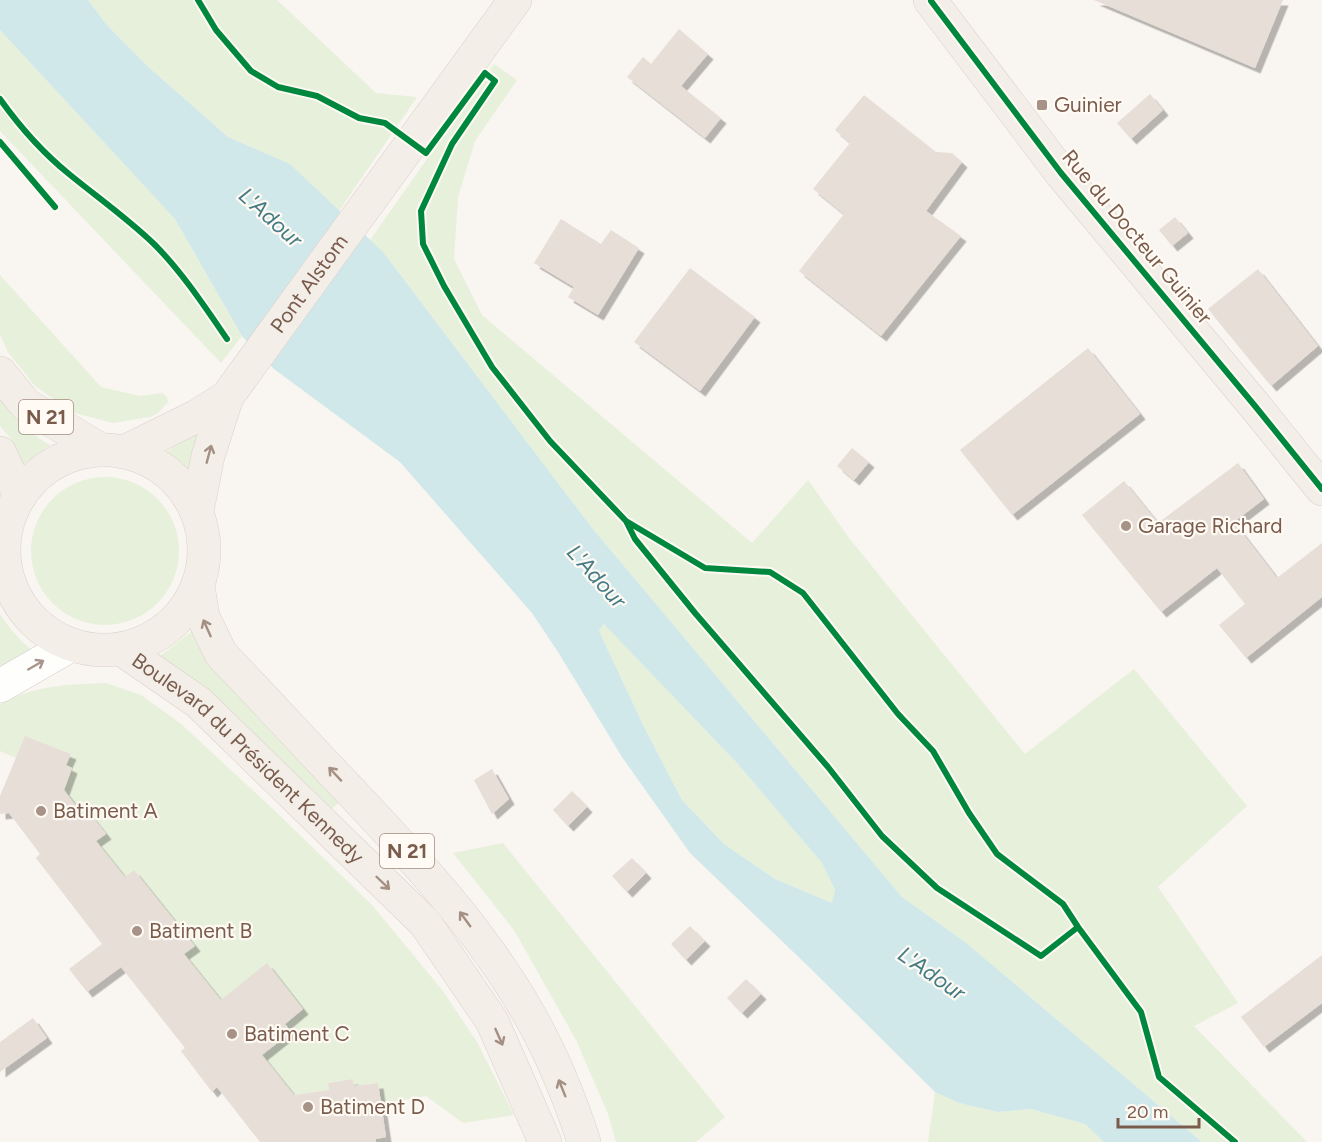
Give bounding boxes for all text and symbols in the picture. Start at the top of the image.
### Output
place label: Guinier [1054,92,1122,117]
marker: Guinier [1035,98,1049,112]
street label: Rue du Docteur Guinier [1057,144,1218,329]
water label: L'Adour [233,182,309,254]
street label: Pont Alstom [265,229,353,338]
road number: N 21 [19,400,73,434]
one-way arrow [204,445,216,464]
place label: Garage Richard [1138,513,1283,538]
marker: Garage Richard [1119,519,1133,533]
water label: L'Adour [561,539,633,615]
one-way arrow [201,619,212,637]
street label: Boulevard du Président Kennedy [127,647,369,869]
one-way arrow [26,659,44,670]
one-way arrow [327,767,342,782]
place label: Batiment A [53,798,158,823]
marker: Batiment A [34,804,48,818]
road number: N 21 [380,834,434,868]
one-way arrow [376,875,391,890]
one-way arrow [459,912,471,928]
place label: Batiment B [149,918,252,943]
marker: Batiment B [130,924,144,938]
water label: L'Adour [893,941,972,1007]
place label: Batiment C [244,1021,350,1046]
marker: Batiment C [225,1027,239,1041]
one-way arrow [494,1028,506,1046]
one-way arrow [556,1079,567,1097]
scale bar [1118,1091,1199,1129]
place label: Batiment D [320,1094,425,1119]
marker: Batiment D [301,1100,315,1114]
text: 20 m [1127,1101,1168,1123]

